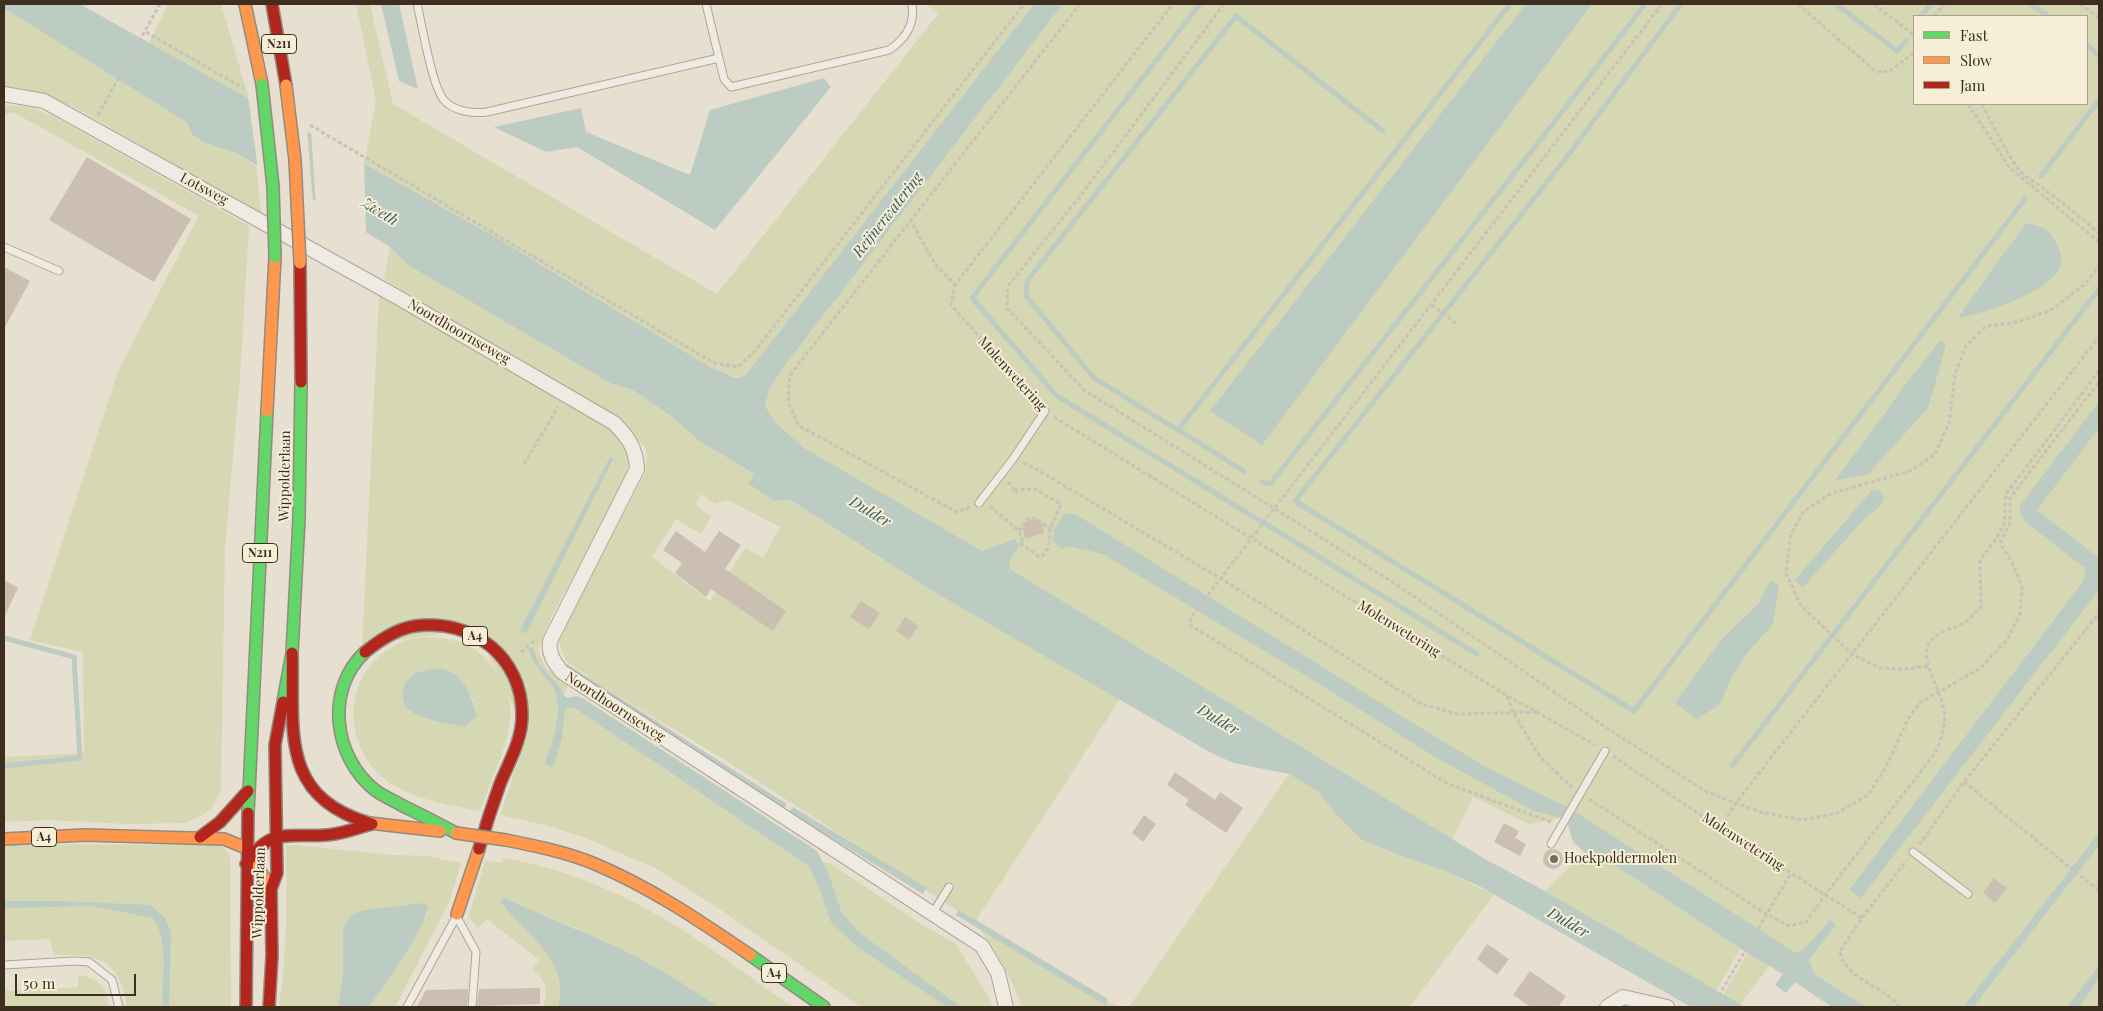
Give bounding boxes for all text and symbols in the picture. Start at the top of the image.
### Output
legend [1913,15,2088,105]
text: Fast [1960,25,1988,45]
road number: N211 [262,34,296,54]
text: Slow [1960,50,1992,70]
text: Jam [1960,75,1985,95]
street label: Lotsweg [177,169,231,209]
water label: Reijnerwatering [849,169,927,261]
water label: Zweth [359,194,401,230]
street label: Noordhoornseweg [405,296,513,368]
street label: Molenwetering [974,333,1050,415]
street label: Wippolderlaan [276,430,294,522]
water label: Dulder [846,493,894,531]
road number: N211 [242,544,278,562]
street label: Molenwetering [1355,597,1443,661]
road number: A4 [462,626,488,646]
street label: Noordhoornseweg [562,668,668,746]
water label: Dulder [1194,701,1242,739]
street label: Molenwetering [1699,809,1787,875]
road number: A4 [32,828,56,846]
street label: Wippolderlaan [249,847,269,939]
place label: Hoekpoldermolen [1564,851,1677,867]
marker: Hoekpoldermolen [1548,853,1560,865]
water label: Dulder [1544,904,1592,942]
scale bar [18,964,139,996]
road number: A4 [762,964,786,982]
text: 50 m [23,973,55,993]

